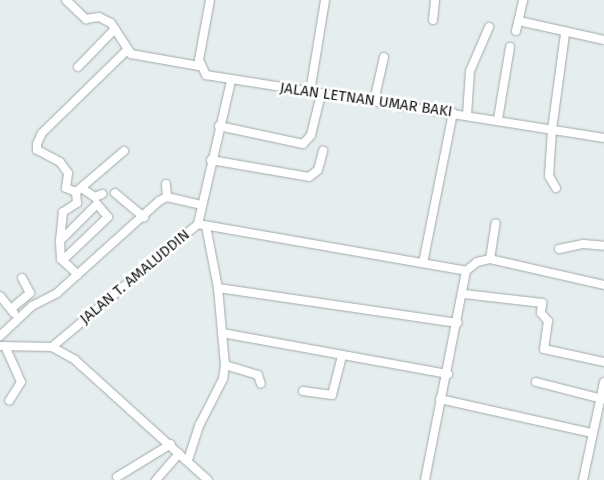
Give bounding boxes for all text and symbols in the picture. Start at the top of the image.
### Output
street label: JALAN LETNAN UMAR BAKI [279,79,453,121]
street label: JALAN T. AMALUDDIN [76,226,194,328]

